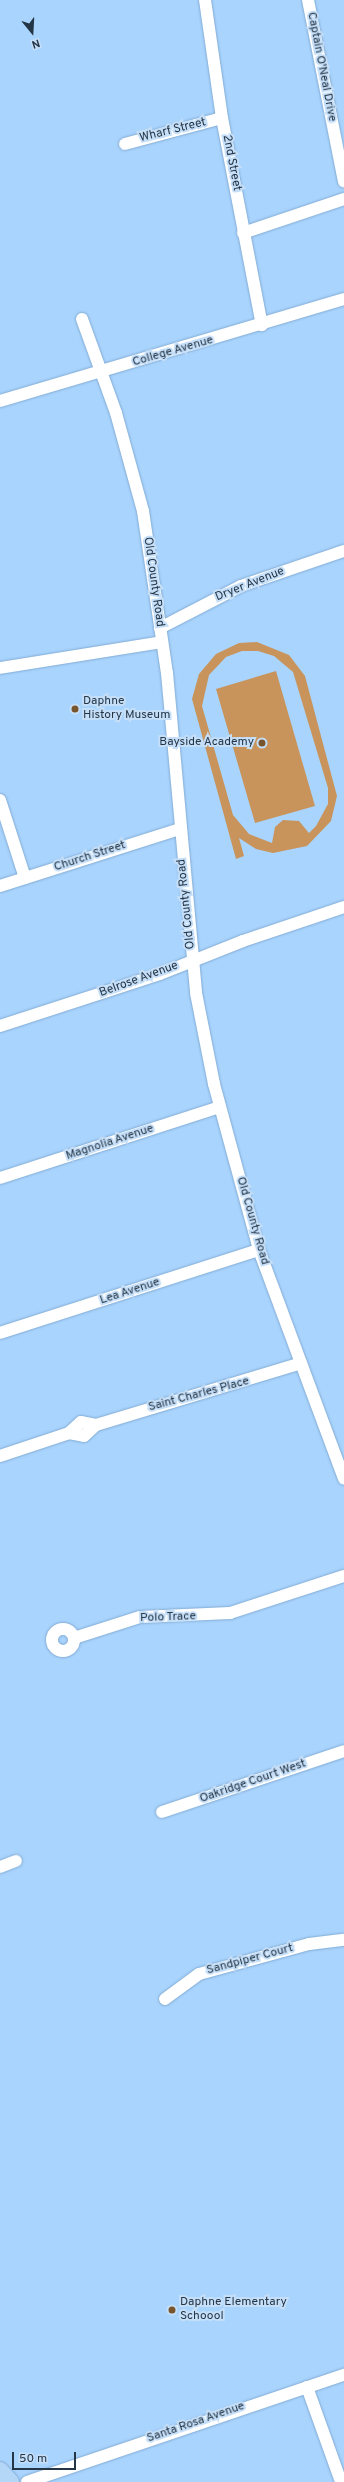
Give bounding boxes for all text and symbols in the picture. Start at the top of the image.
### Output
street label: Captain O'Neal Drive [303,11,339,123]
north arrow [12,12,52,52]
text: N [30,36,42,51]
street label: Wharf Street [138,116,208,146]
street label: 2nd Street [219,134,243,192]
street label: College Avenue [131,334,215,370]
street label: Old County Road [140,536,166,628]
street label: Dryer Avenue [213,565,287,605]
place label: Daphne History Museum [83,695,170,723]
marker: Daphne History Museum [70,704,80,714]
place label: Bayside Academy [159,736,254,750]
marker: Bayside Academy [257,738,267,748]
street label: Church Street [52,839,128,875]
street label: Old County Road [175,858,199,950]
street label: Belrose Avenue [97,959,181,1001]
street label: Magnolia Avenue [64,1122,156,1164]
street label: Old County Road [233,1175,271,1267]
street label: Lea Avenue [98,1276,162,1308]
street label: Saint Charles Place [147,1375,251,1415]
street label: Polo Trace [140,1610,196,1626]
street label: Oakridge Court West [198,1757,308,1807]
street label: Sandpiper Court [205,1942,295,1978]
place label: Daphne Elementary Schoool [180,2296,287,2324]
marker: Daphne Elementary Schoool [167,2305,177,2315]
street label: Santa Rosa Avenue [145,2399,247,2447]
scale bar [14,2444,78,2470]
text: 50 m [19,2451,47,2467]

